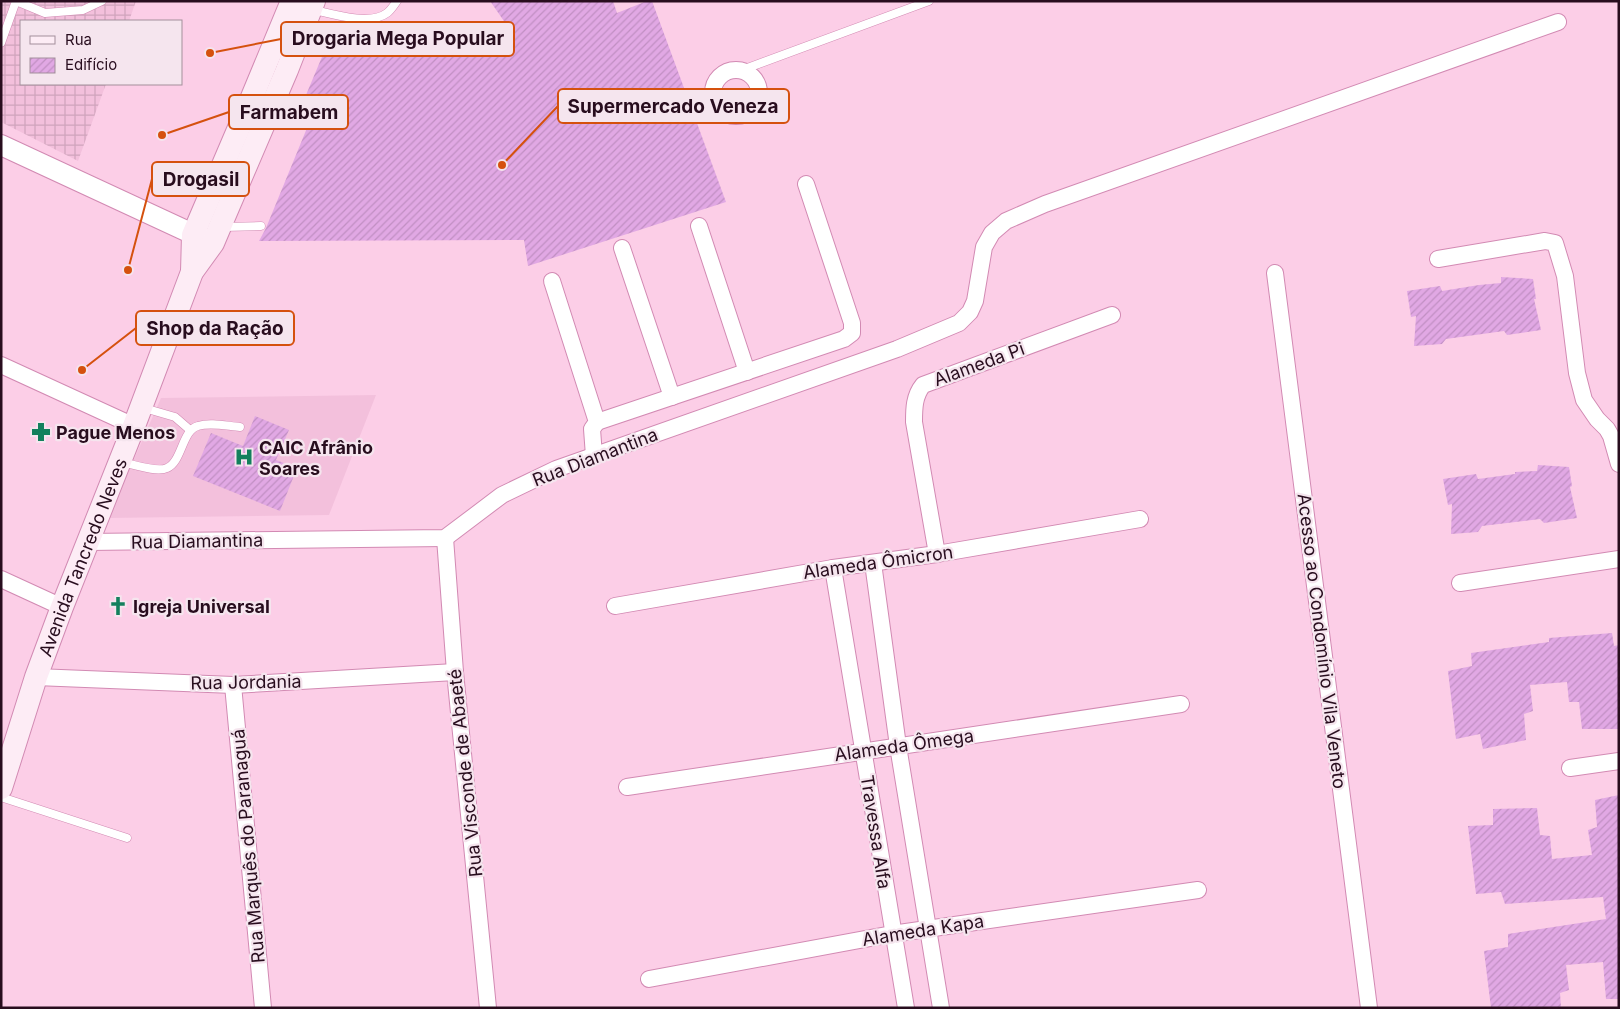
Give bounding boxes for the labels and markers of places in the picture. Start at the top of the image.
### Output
callout: Drogaria Mega Popular [281,22,514,56]
callout: Supermercado Veneza [558,89,789,123]
callout: Farmabem [229,95,348,129]
callout: Drogasil [152,162,249,196]
callout: Shop da Ração [136,311,294,345]
pharmacy icon: Pague Menos [30,421,52,443]
place label: Pague Menos [56,422,175,443]
place label: CAIC Afrânio Soares [259,437,373,479]
hospital icon: CAIC Afrânio Soares [233,446,255,468]
church icon: Igreja Universal [107,595,129,617]
place label: Igreja Universal [133,596,270,617]

